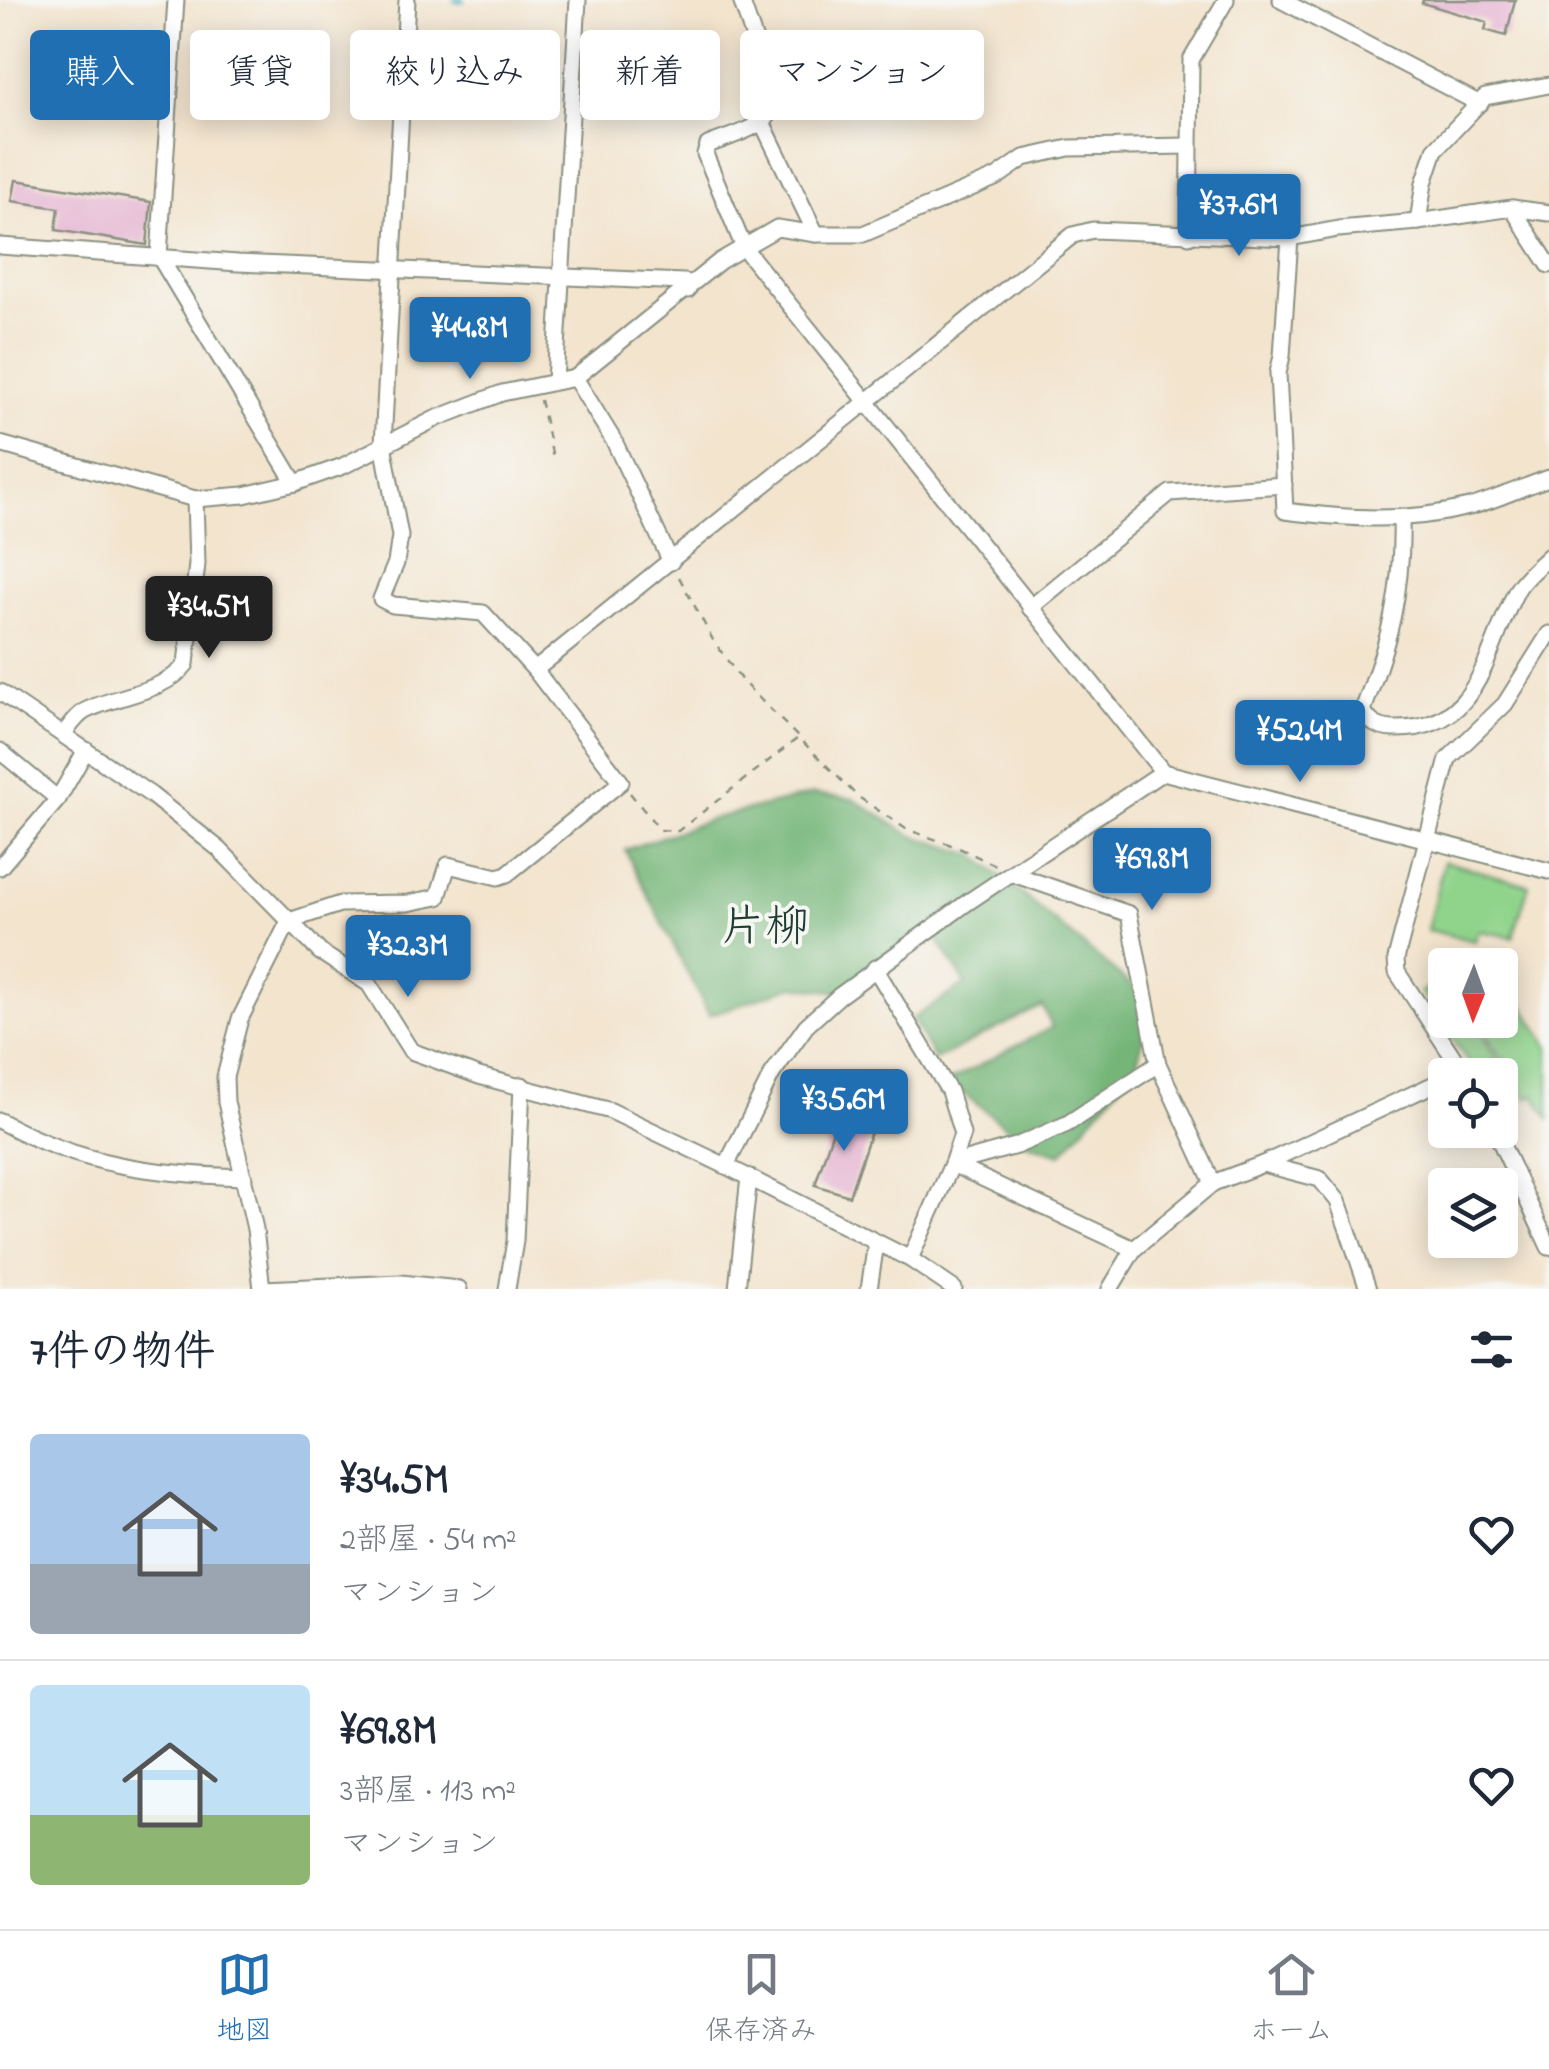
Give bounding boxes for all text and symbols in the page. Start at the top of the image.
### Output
chip: 購入 [30,30,170,120]
chip: 賃貸 [190,30,330,120]
chip: 絞り込み [350,30,560,120]
chip: 新着 [580,30,720,120]
chip: マンション [740,30,984,120]
pin: ¥37.6M [1158,174,1320,259]
text: ¥37.6M [1200,183,1278,230]
pin: ¥44.8M [389,297,551,382]
text: ¥44.8M [432,306,508,353]
pin: ¥34.5M [128,576,290,661]
text: ¥34.5M [167,585,251,632]
pin: ¥52.4M [1219,700,1381,785]
text: ¥52.4M [1257,709,1343,756]
pin: ¥69.8M [1071,828,1233,913]
text: ¥69.8M [1115,837,1189,884]
district label: 片柳 [720,896,810,962]
pin: ¥32.3M [327,915,489,1000]
text: ¥32.3M [368,924,448,971]
north arrow [1428,948,1518,1038]
map controls [1428,948,1518,1258]
button: locate [1428,1058,1518,1148]
pin: ¥35.6M [763,1069,925,1154]
text: ¥35.6M [802,1078,886,1125]
button: layers [1428,1168,1518,1258]
icon: filters [1464,1322,1519,1377]
text: 7件の物件 [30,1323,215,1384]
text: ¥34.5M [340,1451,449,1512]
icon: home [110,1474,230,1594]
icon: heart [1464,1507,1519,1562]
text: 2部屋 · 54 m² [340,1518,517,1565]
text: マンション [340,1571,499,1618]
text: ¥69.8M [340,1702,437,1763]
icon: home [110,1725,230,1845]
icon: heart [1464,1758,1519,1813]
text: 3部屋 · 113 m² [340,1769,516,1816]
text: マンション [340,1822,499,1869]
tab: 地図 [216,1947,272,2053]
tab: 保存済み [705,1947,817,2053]
tab: ホーム [1250,1947,1333,2053]

